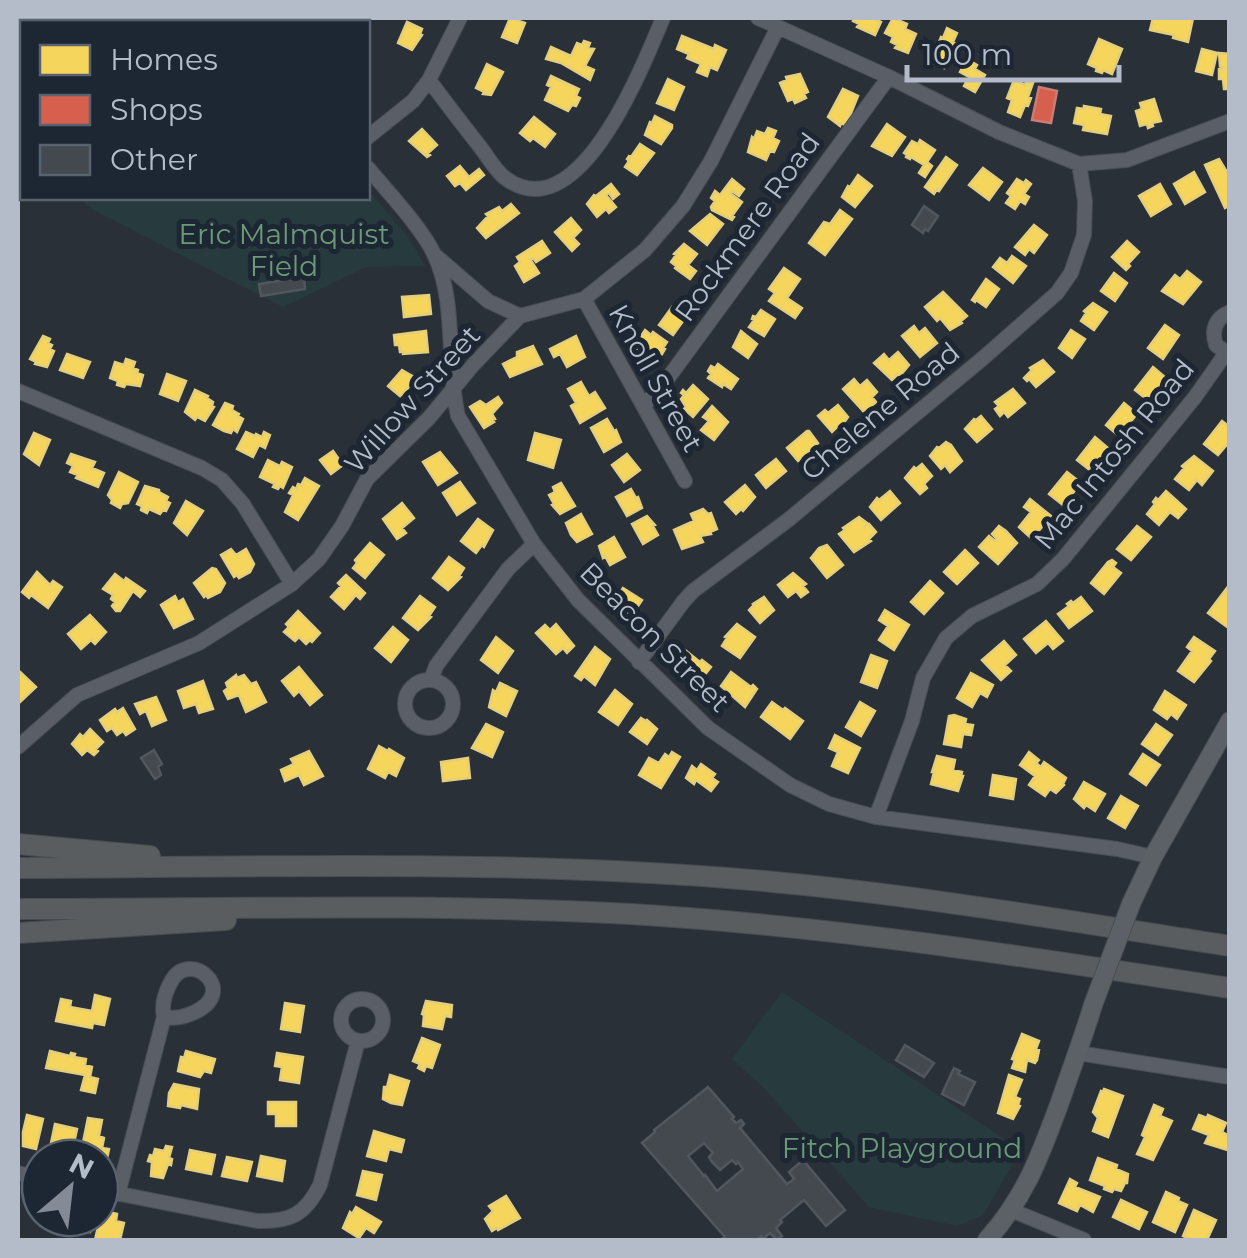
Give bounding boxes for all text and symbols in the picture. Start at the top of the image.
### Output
legend [20,20,370,200]
scale bar [907,20,1120,82]
text: 100 m [922,36,1012,73]
text: Homes [110,41,218,78]
text: Shops [110,91,203,128]
street label: Rockmere Road [667,126,827,328]
text: Other [110,141,198,178]
park label: Eric Malmquist Field [178,217,390,283]
street label: Knoll Street [602,298,710,458]
street label: Willow Street [337,318,487,480]
street label: Chelene Road [794,335,966,487]
street label: Mac Intosh Road [1027,352,1201,556]
street label: Beacon Street [573,555,737,719]
park label: Fitch Playground [782,1131,1022,1165]
north arrow [20,1138,120,1238]
text: N [64,1146,100,1186]

